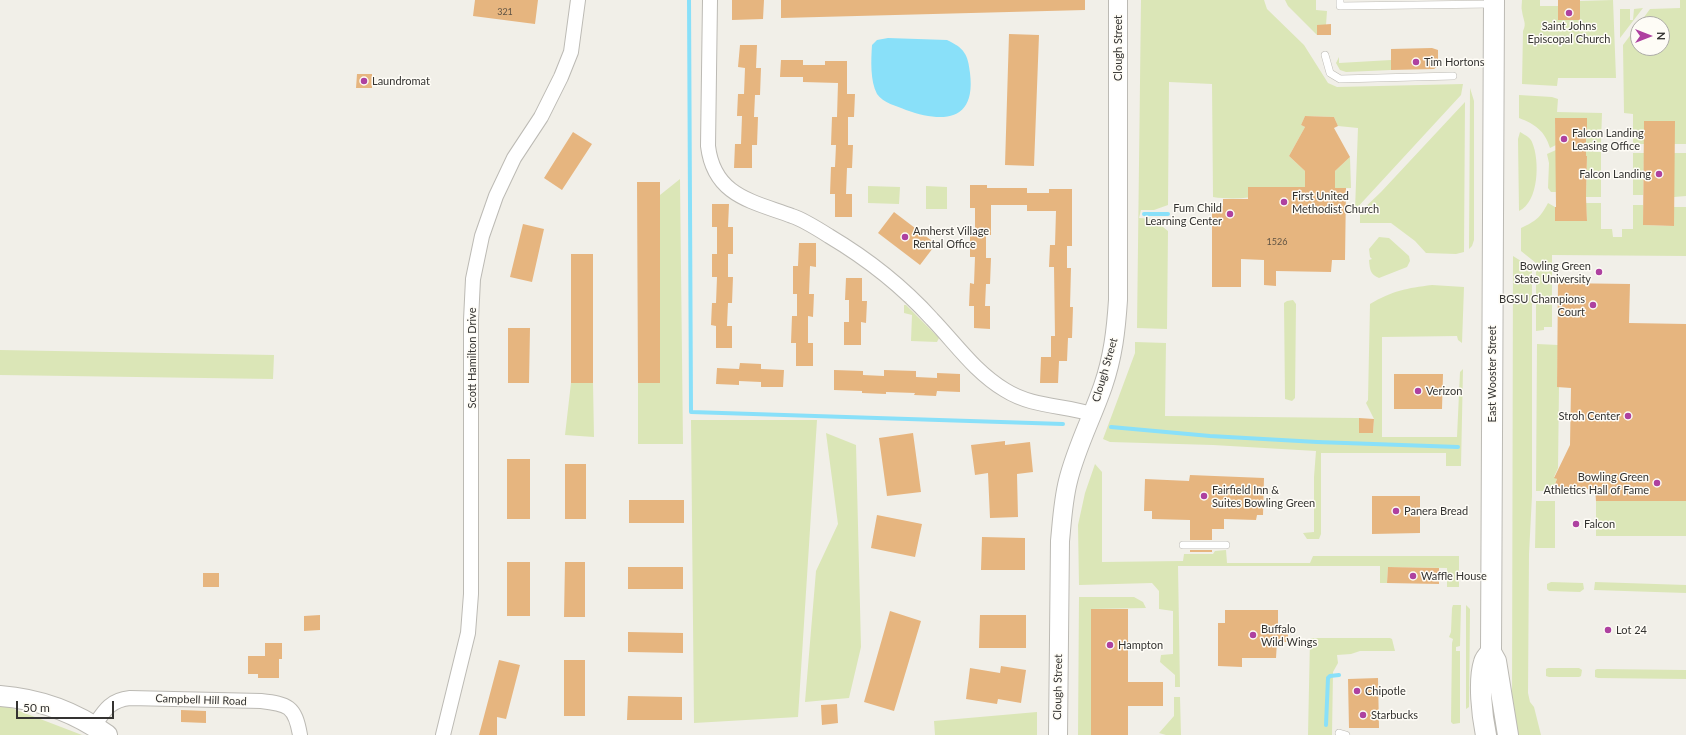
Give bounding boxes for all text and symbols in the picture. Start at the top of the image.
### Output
house number: 321 [497,7,513,17]
marker: Saint Johns Episcopal Church [1564,8,1574,18]
street label: Clough Street [1111,15,1125,81]
north arrow [1630,16,1670,56]
place label: Saint Johns Episcopal Church [1528,19,1610,45]
text: N [1655,32,1668,40]
place label: Tim Hortons [1424,55,1484,69]
marker: Tim Hortons [1411,57,1421,67]
place label: Laundromat [372,74,430,88]
marker: Laundromat [359,76,369,86]
place label: Falcon Landing Leasing Office [1572,126,1644,152]
marker: Falcon Landing Leasing Office [1559,134,1569,144]
place label: Falcon Landing [1579,167,1651,181]
marker: Falcon Landing [1654,169,1664,179]
place label: First United Methodist Church [1292,189,1379,215]
marker: First United Methodist Church [1279,197,1289,207]
place label: Fum Child Learning Center [1145,201,1222,227]
marker: Fum Child Learning Center [1225,209,1235,219]
place label: Amherst Village Rental Office [913,224,989,250]
marker: Amherst Village Rental Office [900,232,910,242]
house number: 1526 [1267,237,1287,247]
place label: Bowling Green State University [1514,259,1591,285]
marker: Bowling Green State University [1594,267,1604,277]
place label: BGSU Champions Court [1499,292,1585,318]
marker: BGSU Champions Court [1588,300,1598,310]
street label: Scott Hamilton Drive [465,308,479,408]
street label: East Wooster Street [1485,326,1499,422]
street label: Clough Street [1090,336,1120,404]
place label: Verizon [1426,384,1462,398]
marker: Verizon [1413,386,1423,396]
place label: Stroh Center [1559,409,1620,423]
marker: Stroh Center [1623,411,1633,421]
place label: Bowling Green Athletics Hall of Fame [1544,470,1649,496]
marker: Bowling Green Athletics Hall of Fame [1652,478,1662,488]
place label: Fairfield Inn & Suites Bowling Green [1212,483,1315,509]
marker: Fairfield Inn & Suites Bowling Green [1199,491,1209,501]
place label: Panera Bread [1404,504,1468,518]
marker: Panera Bread [1391,506,1401,516]
place label: Falcon [1584,517,1615,531]
marker: Falcon [1571,519,1581,529]
place label: Waffle House [1421,569,1487,583]
marker: Waffle House [1408,571,1418,581]
place label: Buffalo Wild Wings [1261,622,1317,648]
place label: Lot 24 [1616,623,1647,637]
marker: Lot 24 [1603,625,1613,635]
marker: Buffalo Wild Wings [1248,630,1258,640]
place label: Hampton [1118,638,1163,652]
marker: Hampton [1105,640,1115,650]
street label: Clough Street [1051,654,1065,720]
place label: Chipotle [1365,684,1406,698]
marker: Chipotle [1352,686,1362,696]
street label: Campbell Hill Road [155,692,247,708]
scale bar [18,693,116,719]
text: 50 m [23,700,50,715]
place label: Starbucks [1371,708,1418,722]
marker: Starbucks [1358,710,1368,720]

